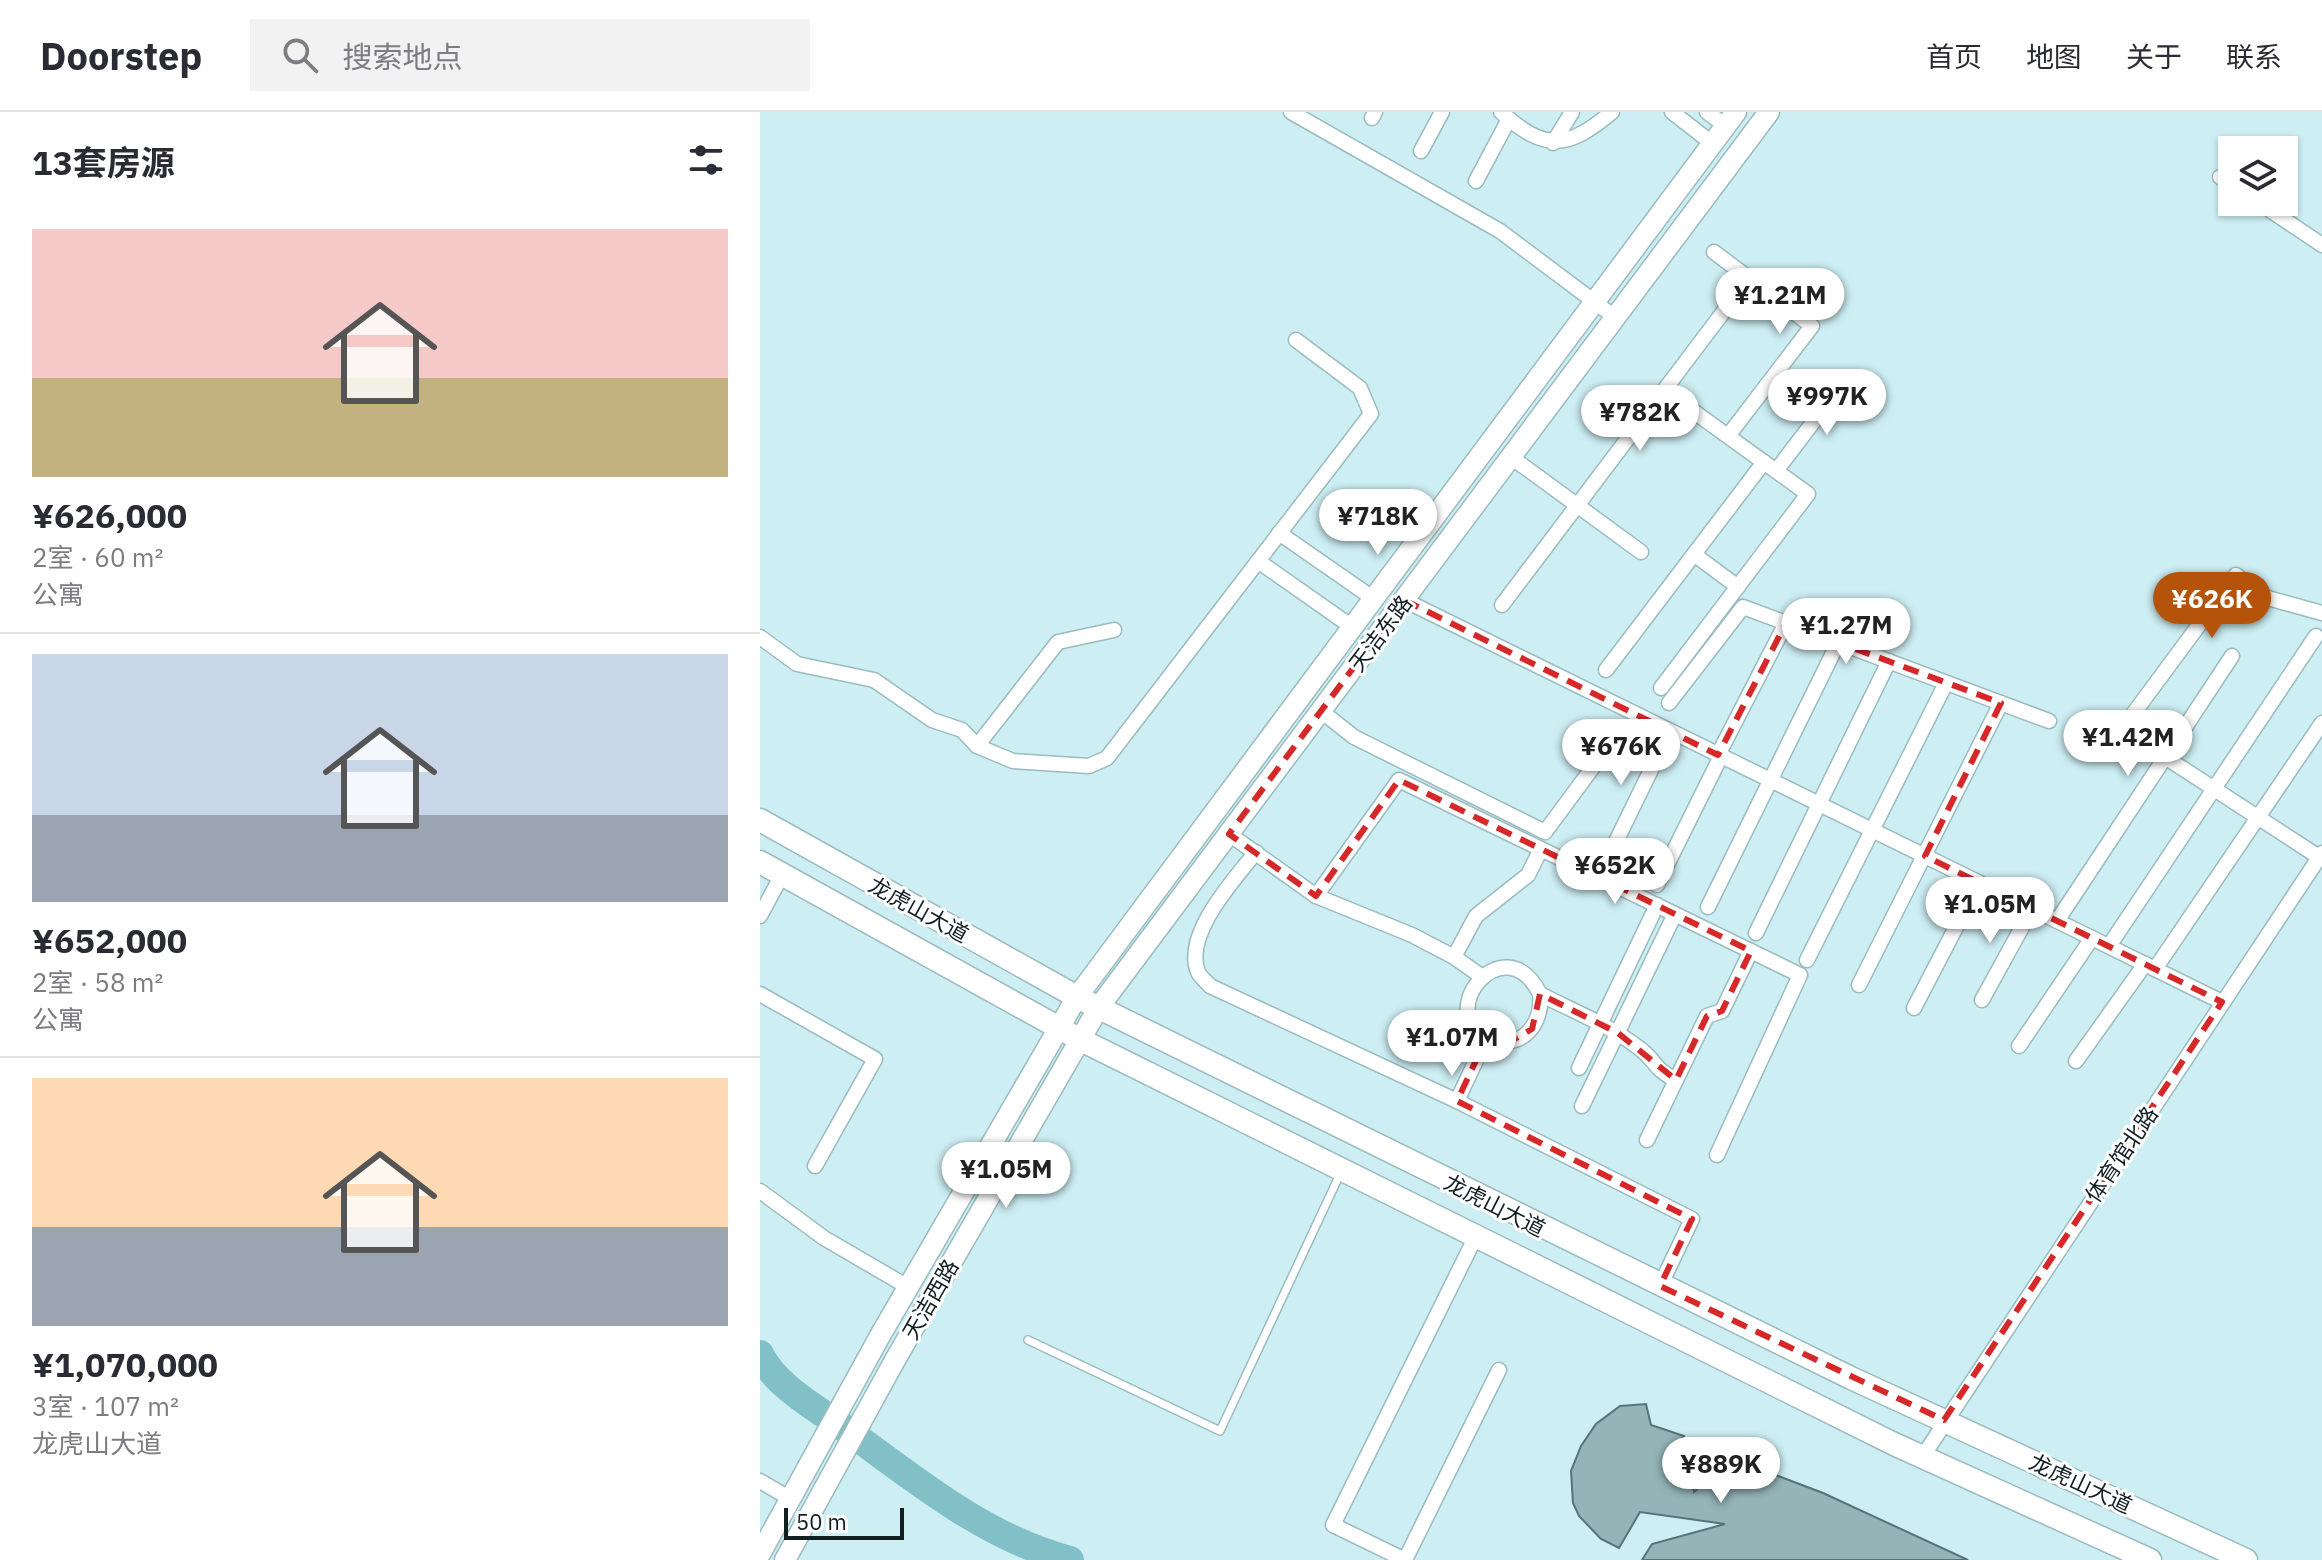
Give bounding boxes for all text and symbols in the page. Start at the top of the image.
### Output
search box [250,19,810,91]
text: Doorstep [40,31,202,80]
icon: search [278,33,322,77]
text: 搜索地点 [342,37,462,76]
text: 首页 [1926,38,1982,75]
text: 地图 [2026,38,2082,75]
text: 关于 [2126,38,2182,75]
text: 联系 [2226,38,2282,75]
map controls [2218,136,2298,216]
button: layers [2218,136,2298,216]
icon: filters [684,138,728,182]
text: 13套房源 [32,140,175,184]
pin: ¥1.21M [1715,268,1845,336]
text: ¥1.21M [1733,277,1827,311]
icon: home [308,281,452,425]
pin: ¥997K [1771,369,1883,437]
text: ¥997K [1786,378,1868,412]
pin: ¥782K [1584,385,1696,453]
text: ¥782K [1599,394,1681,428]
pin: ¥718K [1322,489,1434,557]
text: ¥626,000 [32,493,187,537]
text: ¥718K [1337,498,1419,532]
text: 2室 · 60 m² [32,540,163,574]
pin: ¥626K [2156,572,2268,640]
text: 公寓 [32,577,84,611]
text: ¥626K [2171,581,2253,615]
street label: 天洁东路 [1342,589,1418,677]
pin: ¥1.27M [1781,598,1911,666]
text: ¥1.27M [1799,607,1893,641]
icon: home [308,706,452,850]
pin: ¥1.42M [2063,710,2193,778]
pin: ¥676K [1565,719,1677,787]
text: ¥1.42M [2081,719,2175,753]
text: ¥676K [1580,728,1662,762]
pin: ¥652K [1559,838,1671,906]
text: ¥652K [1574,847,1656,881]
street label: 龙虎山大道 [864,870,974,948]
pin: ¥1.05M [1925,877,2055,945]
text: ¥1.05M [1943,886,2037,920]
text: ¥652,000 [32,918,187,962]
text: 2室 · 58 m² [32,965,163,999]
text: 公寓 [32,1002,84,1036]
pin: ¥1.07M [1387,1010,1517,1078]
text: ¥1.07M [1405,1019,1499,1053]
street label: 体育馆北路 [2078,1100,2164,1208]
icon: home [308,1130,452,1274]
pin: ¥1.05M [941,1142,1071,1210]
text: ¥1.05M [959,1151,1053,1185]
street label: 龙虎山大道 [1439,1167,1551,1243]
street label: 天洁西路 [895,1254,965,1344]
text: ¥1,070,000 [32,1342,218,1386]
text: 3室 · 107 m² [32,1389,179,1423]
text: 龙虎山大道 [32,1426,162,1460]
pin: ¥889K [1665,1437,1777,1505]
text: ¥889K [1680,1446,1762,1480]
street label: 龙虎山大道 [2025,1447,2137,1519]
scale bar [784,1504,904,1540]
text: 50 m [796,1507,847,1536]

